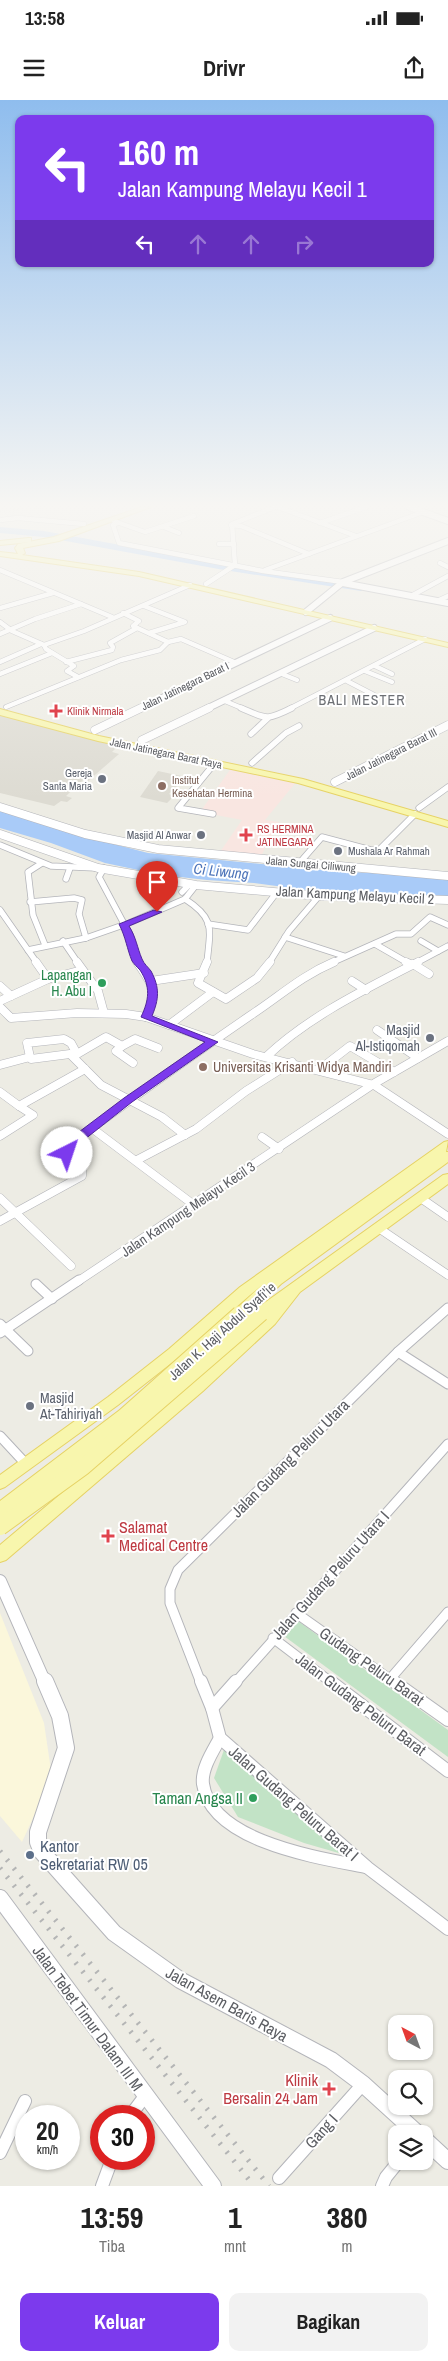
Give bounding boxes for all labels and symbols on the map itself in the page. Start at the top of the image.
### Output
street label: Jalan Jatinegara Barat I [139,659,231,713]
district label: BALI MESTER [319,691,405,709]
marker: Klinik Nirmala [49,704,63,718]
place label: Klinik Nirmala [67,704,124,718]
street label: Jalan Jatinegara Barat III [343,725,439,783]
street label: Jalan Jatinegara Barat Raya [109,734,223,772]
place label: Gereja Santa Maria [43,766,92,793]
marker: Gereja Santa Maria [96,773,108,785]
place label: Institut Kesehatan Hermina [172,773,252,800]
marker: Institut Kesehatan Hermina [156,780,168,792]
place label: RS HERMINA JATINEGARA [257,822,315,849]
place label: Masjid Al Anwar [127,828,191,842]
marker: RS HERMINA JATINEGARA [239,828,253,842]
marker: Masjid Al Anwar [195,829,207,841]
place label: Mushala Ar Rahmah [348,844,430,858]
marker: Mushala Ar Rahmah [332,845,344,857]
street label: Jalan Sungai Ciliwung [265,853,357,875]
water label: Ci Liwung [192,858,250,884]
pin [136,861,178,912]
street label: Jalan Kampung Melayu Kecil 2 [276,882,434,908]
place label: Lapangan H. Abu I [41,966,92,1000]
marker: Lapangan H. Abu I [96,977,108,989]
place label: Masjid Al-Istiqomah [355,1021,420,1055]
marker: Masjid Al-Istiqomah [424,1032,436,1044]
place label: Universitas Krisanti Widya Mandiri [213,1058,392,1076]
marker: Universitas Krisanti Widya Mandiri [197,1061,209,1073]
position arrow [40,1126,92,1178]
street label: Jalan Kampung Melayu Kecil 3 [117,1157,259,1261]
street label: Jalan K. Haji Abdul Syafi'ie [165,1278,279,1384]
place label: Masjid At-Tahiriyah [39,1389,102,1423]
street label: Jalan Gudang Peluru Utara [226,1394,354,1522]
marker: Masjid At-Tahiriyah [24,1400,36,1412]
street label: Jalan Gudang Peluru Utara I [266,1506,394,1644]
place label: Salamat Medical Centre [119,1516,208,1556]
marker: Salamat Medical Centre [101,1529,115,1543]
street label: Gudang Peluru Barat [315,1622,429,1711]
street label: Jalan Gudang Peluru Barat [291,1648,431,1761]
street label: Jalan Gudang Peluru Barat I [224,1740,364,1866]
place label: Taman Angsa II [152,1787,243,1809]
marker: Taman Angsa II [247,1792,259,1804]
place label: Kantor Sekretariat RW 05 [40,1835,148,1875]
marker: Kantor Sekretariat RW 05 [24,1849,36,1861]
street label: Jalan Tebet Timur Dalam III M [28,1941,148,2095]
street label: Jalan Asem Baris Raya [162,1961,293,2047]
north arrow [388,2015,432,2060]
place label: Klinik Bersalin 24 Jam [223,2069,318,2109]
marker: Klinik Bersalin 24 Jam [322,2082,336,2096]
speed limit sign: 30 [90,2105,155,2170]
street label: Gang I [300,2109,342,2153]

